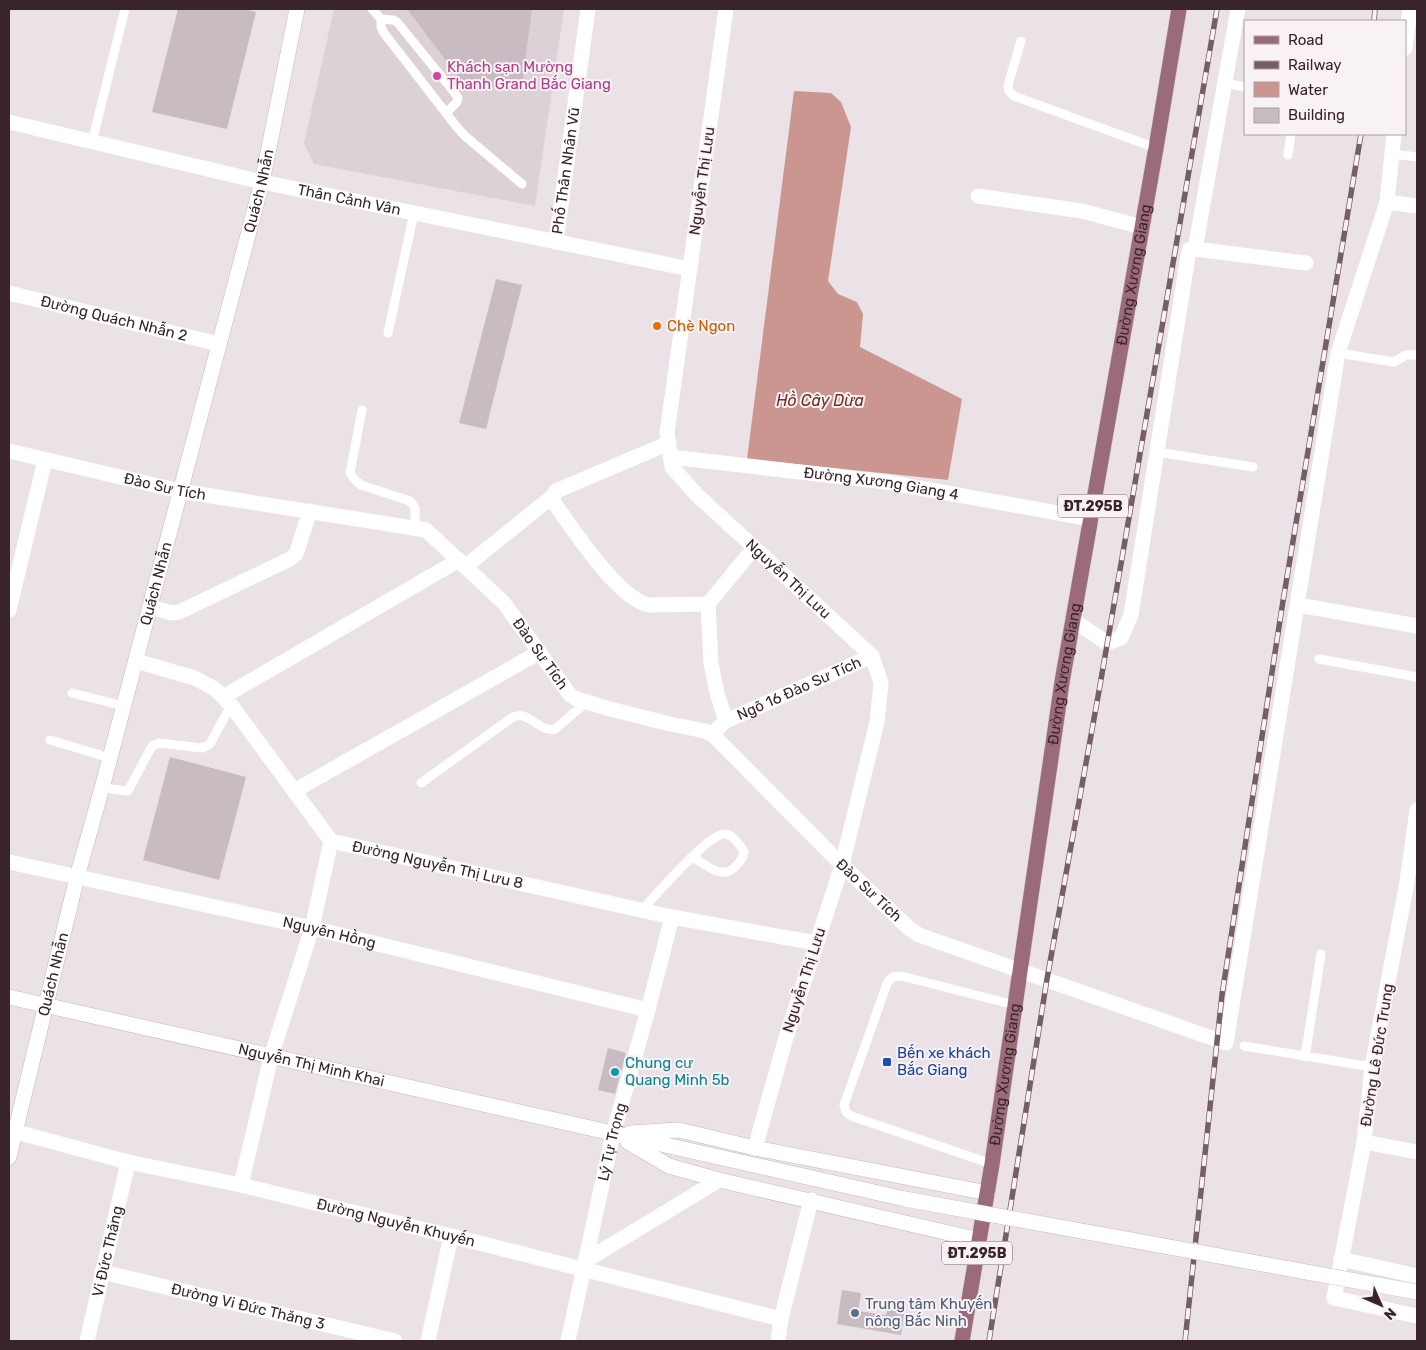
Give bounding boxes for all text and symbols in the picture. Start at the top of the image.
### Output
legend [1244,20,1406,135]
text: Road [1288,31,1324,49]
text: Railway [1288,56,1342,74]
place label: Khách sạn Mường Thanh Grand Bắc Giang [447,58,611,93]
marker: Khách sạn Mường Thanh Grand Bắc Giang [431,70,443,82]
text: Water [1288,81,1328,99]
street label: Phố Thân Nhân Vũ [548,106,583,235]
text: Building [1288,106,1345,124]
street label: Nguyễn Thị Lưu [685,126,719,236]
street label: Quách Nhẫn [240,147,277,235]
street label: Thân Cảnh Vân [296,180,402,219]
street label: Đường Xương Giang [1112,203,1155,347]
street label: Đường Quách Nhẫn 2 [39,292,189,345]
place label: Chè Ngon [667,317,735,335]
marker: Chè Ngon [651,320,663,332]
water label: Hồ Cây Dừa [776,390,864,410]
street label: Đường Xương Giang 4 [803,464,960,504]
street label: Đào Sư Tích [122,469,207,504]
road number: ĐT.295B [1058,494,1128,518]
street label: Nguyễn Thị Lưu [742,535,835,623]
street label: Quách Nhẫn [136,540,176,627]
street label: Đường Xương Giang [1044,601,1085,746]
street label: Đào Sư Tích [509,615,572,693]
street label: Ngõ 16 Đào Sư Tích [734,653,864,724]
street label: Đường Nguyễn Thị Lưu 8 [350,837,525,893]
street label: Đào Sư Tích [832,855,906,926]
street label: Nguyên Hồng [281,913,378,952]
street label: Nguyễn Thị Lưu [778,925,829,1035]
street label: Quách Nhẫn [35,931,72,1018]
street label: Đường Lê Đức Trung [1357,982,1397,1128]
street label: Đường Xương Giang [986,1002,1024,1147]
street label: Nguyễn Thị Minh Khai [237,1040,386,1090]
place label: Bến xe khách Bắc Giang [897,1044,991,1079]
place label: Chung cư Quang Minh 5b [625,1054,730,1089]
marker: Bến xe khách Bắc Giang [881,1056,893,1068]
marker: Chung cư Quang Minh 5b [609,1066,621,1078]
street label: Lý Tự Trọng [594,1101,630,1183]
street label: Đường Nguyễn Khuyến [315,1195,477,1251]
street label: Vi Đức Thăng [88,1204,127,1299]
road number: ĐT.295B [942,1242,1012,1264]
street label: Đường Vi Đức Thăng 3 [169,1280,327,1333]
north arrow [1356,1280,1406,1330]
place label: Trung tâm Khuyến nông Bắc Ninh [865,1295,992,1330]
text: N [1380,1304,1399,1323]
marker: Trung tâm Khuyến nông Bắc Ninh [849,1307,861,1319]

